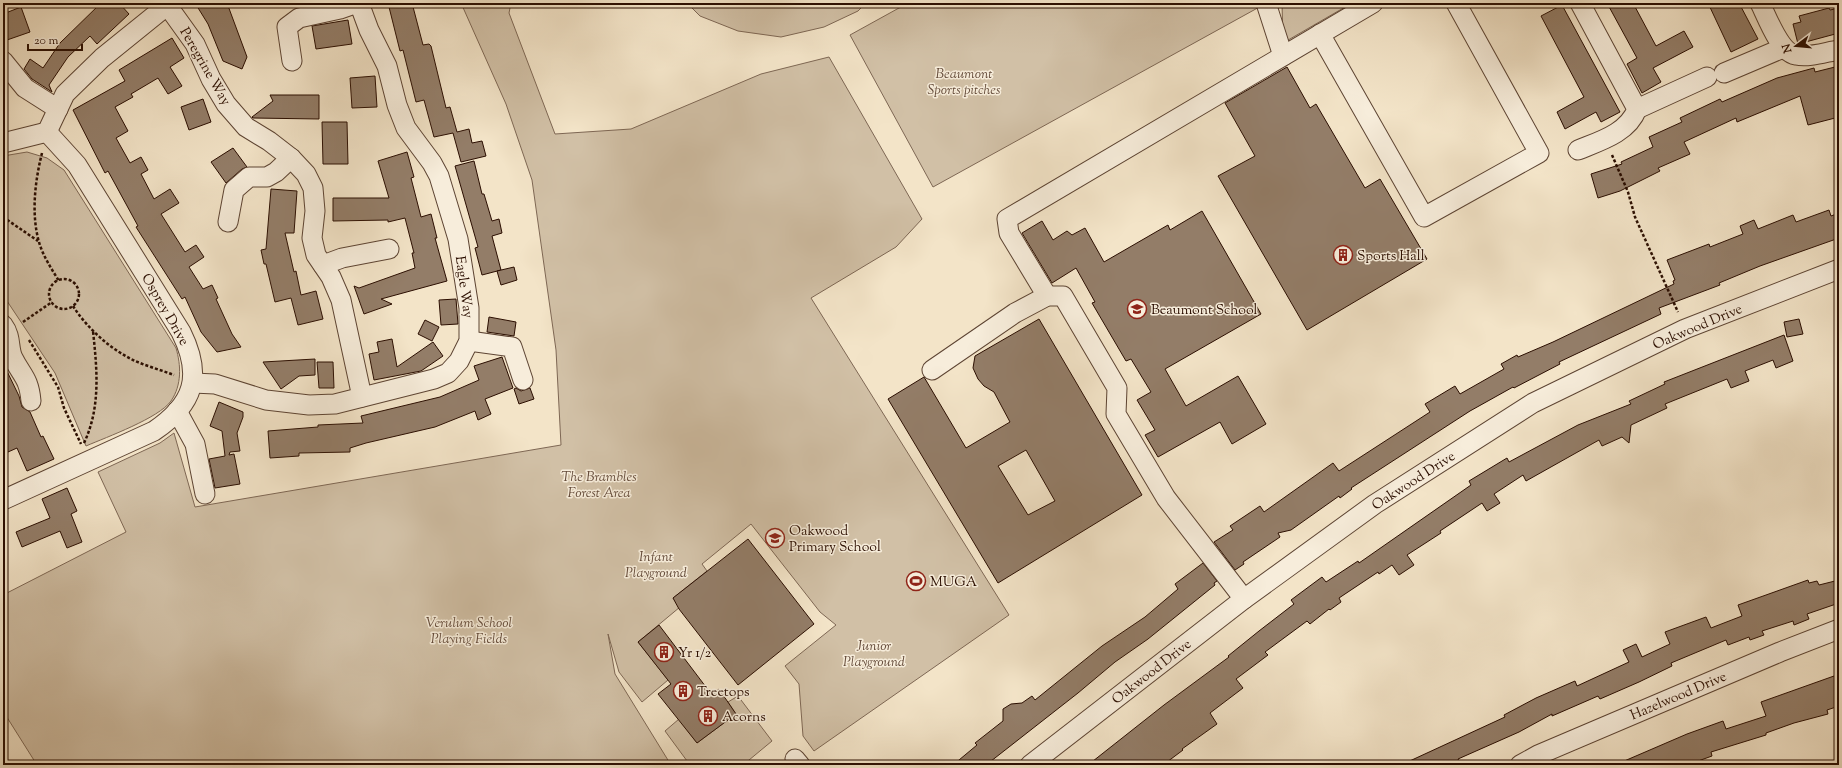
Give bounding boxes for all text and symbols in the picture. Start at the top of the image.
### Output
street label: Peregrine Way [174,24,235,110]
scale bar [28,26,82,52]
north arrow [1776,26,1816,66]
text: 20 m [34,32,59,50]
text: N [1778,42,1797,56]
park label: Beaumont Sports pitches [928,65,1001,101]
building icon: Sports Hall [1332,244,1354,266]
place label: Sports Hall [1357,247,1425,267]
street label: Eagle Way [449,255,477,320]
street label: Osprey Drive [136,270,193,350]
school or university icon: Beaumont School [1126,298,1148,320]
street label: Oakwood Drive [1650,300,1746,356]
place label: Beaumont School [1151,301,1258,321]
street label: Oakwood Drive [1369,447,1460,516]
park label: The Brambles Forest Area [561,468,637,504]
place label: Oakwood Primary School [789,522,881,558]
school or university icon: Oakwood Primary School [764,527,786,549]
park label: Infant Playground [625,548,687,584]
sports icon: MUGA [905,570,927,592]
place label: MUGA [930,573,978,593]
park label: Verulum School Playing Fields [426,614,512,650]
street label: Oakwood Drive [1108,635,1196,710]
park label: Junior Playground [843,637,905,673]
building icon: Yr 1/2 [653,641,675,663]
place label: Yr 1/2 [678,644,712,664]
street label: Hazelwood Drive [1627,668,1730,726]
building icon: Treetops [672,680,694,702]
place label: Treetops [697,683,749,703]
building icon: Acorns [697,705,719,727]
place label: Acorns [722,708,766,728]

